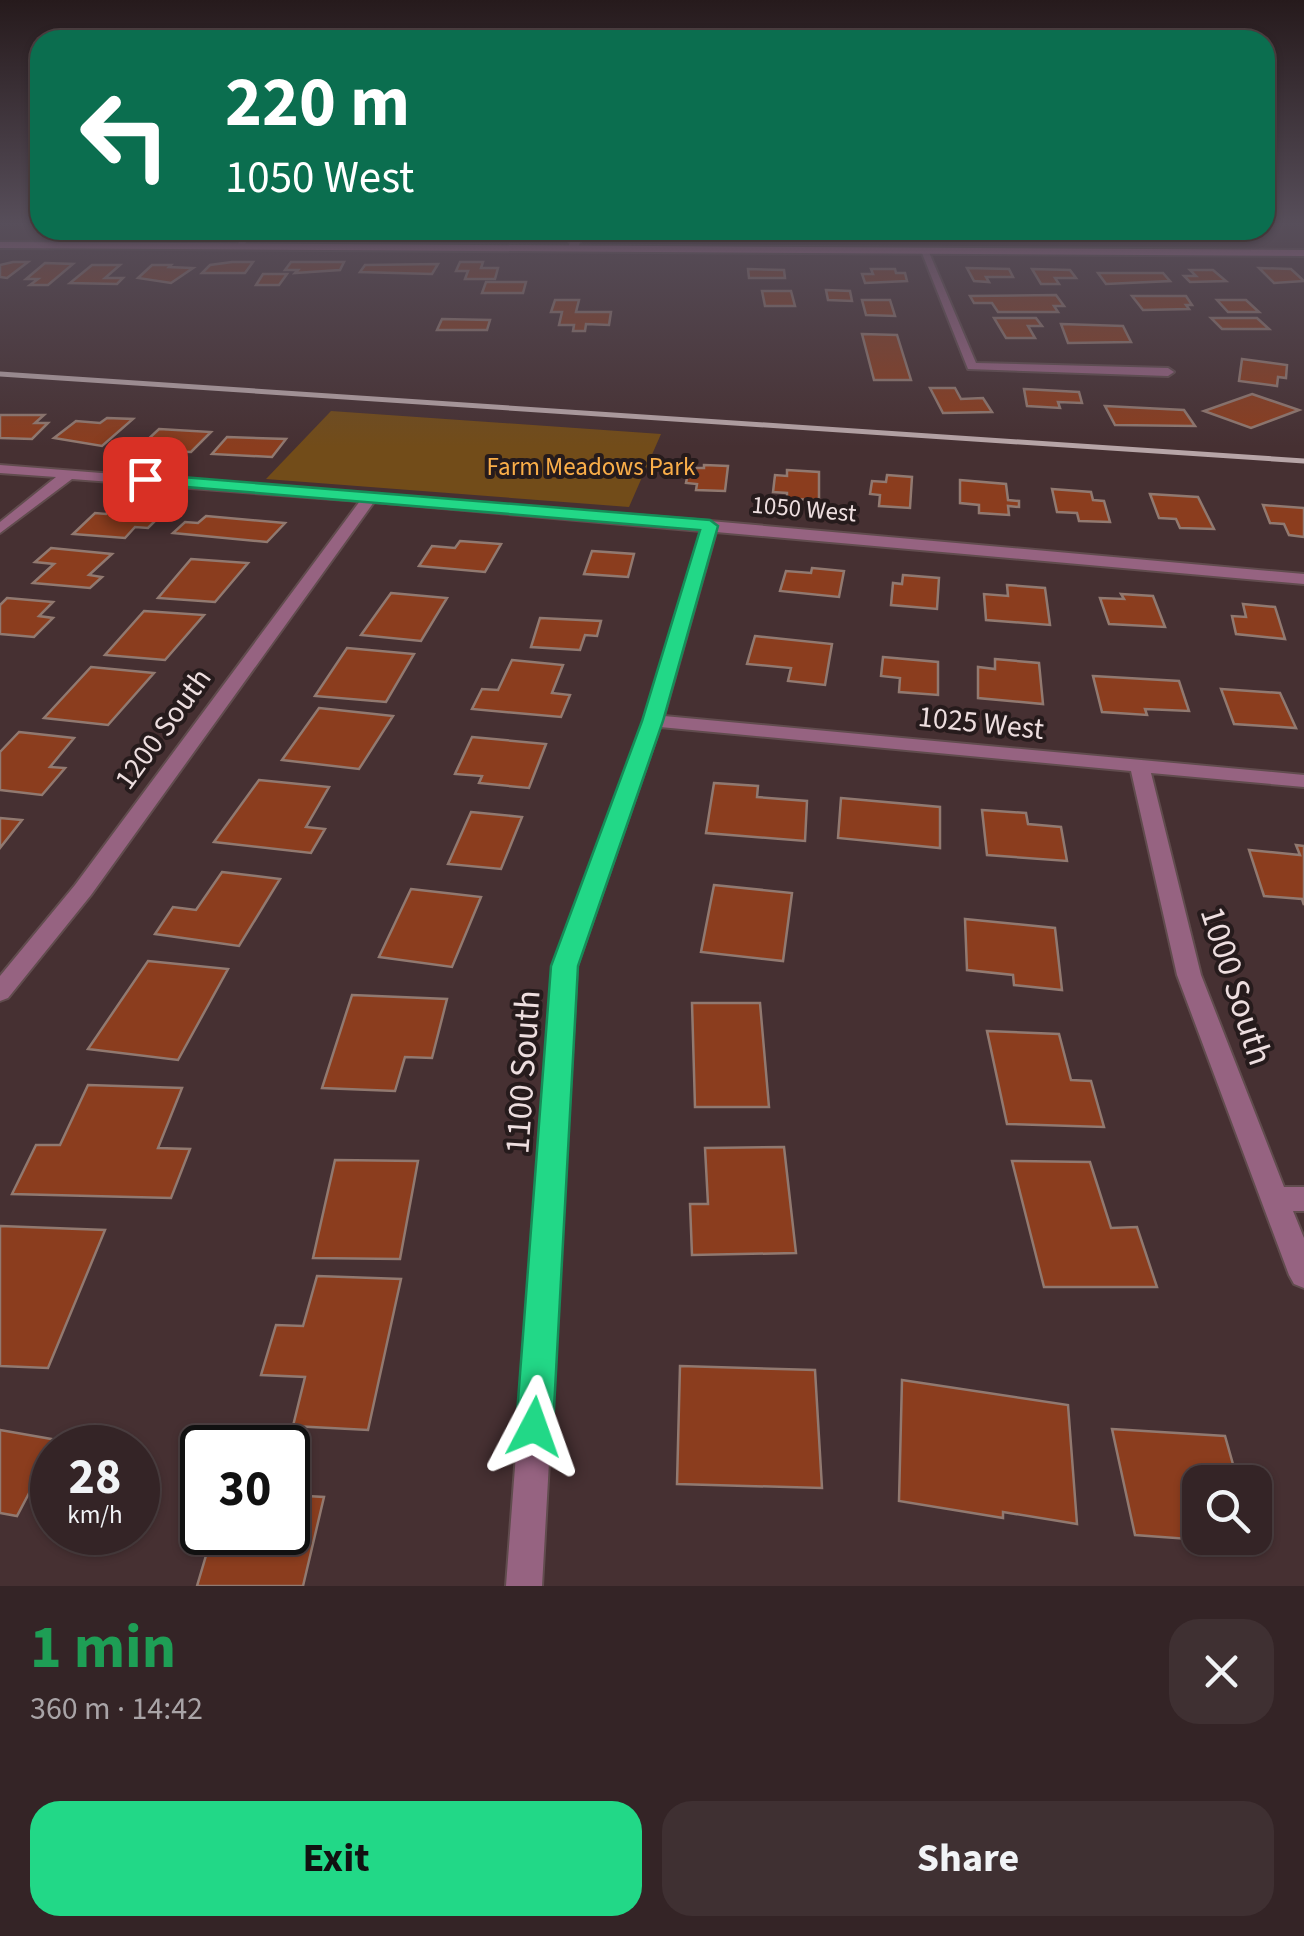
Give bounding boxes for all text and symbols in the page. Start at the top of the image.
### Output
text: 220 m [225,53,410,153]
icon: left [60,70,190,200]
text: 1050 West [225,146,414,210]
pin [103,437,188,522]
park label: Farm Meadows Park [487,449,696,485]
icon: arrive [118,452,173,507]
street label: 1050 West [750,486,858,532]
street label: 1200 South [104,659,222,799]
street label: 1025 West [916,695,1046,751]
street label: 1000 South [1187,900,1285,1072]
street label: 1100 South [492,988,554,1156]
position arrow [482,1375,586,1479]
speed limit sign: 30 [180,1425,310,1555]
text: 28 [69,1442,121,1513]
map controls [1182,1465,1272,1555]
button: search [1182,1465,1272,1555]
text: km/h [67,1497,123,1533]
text: 1 min [30,1606,176,1691]
button: close [1169,1619,1274,1724]
text: 360 m · 14:42 [30,1686,203,1732]
button: Exit [30,1801,642,1916]
button: Share [662,1801,1274,1916]

